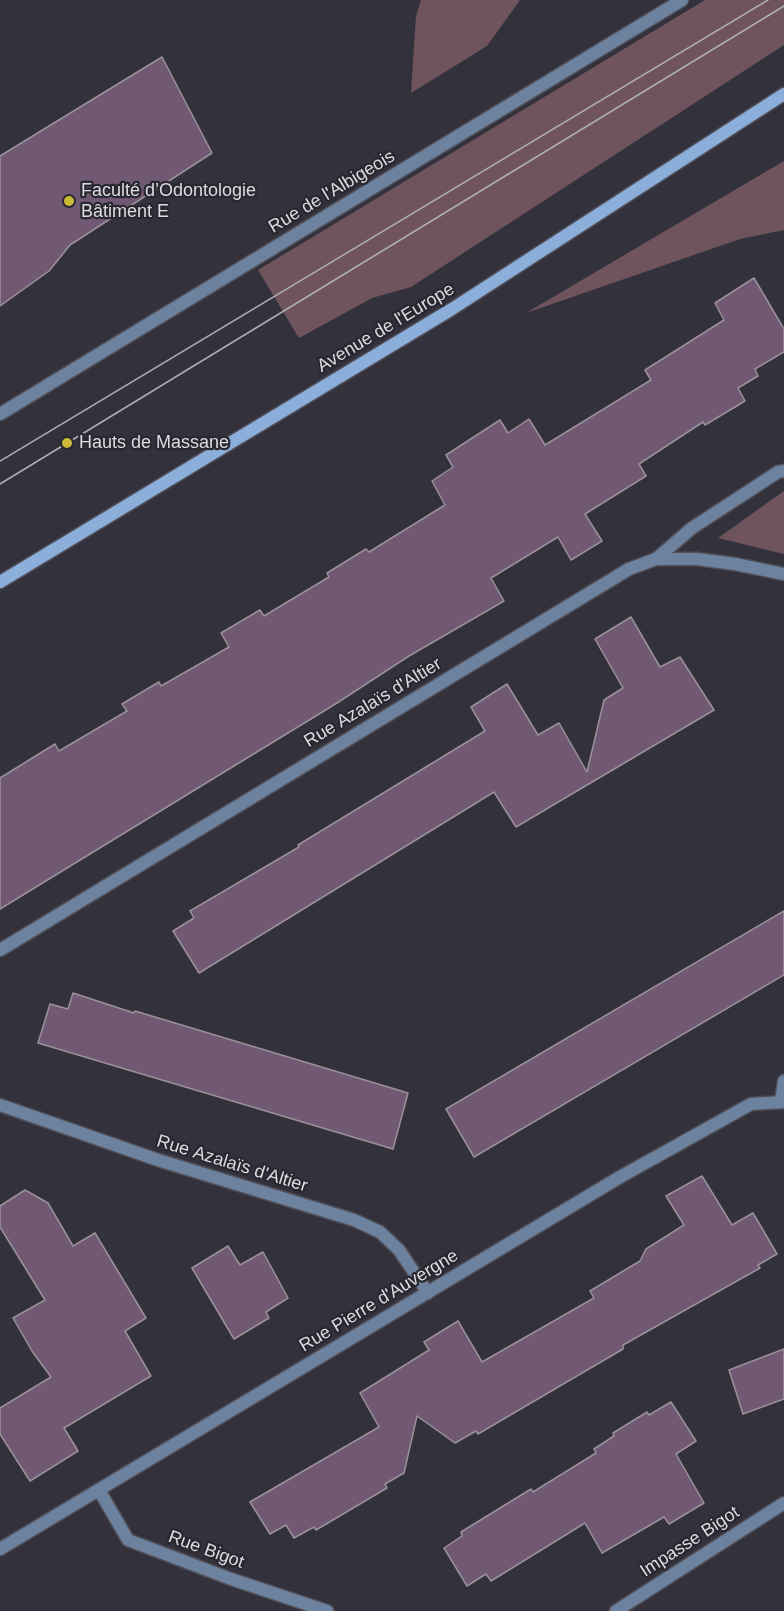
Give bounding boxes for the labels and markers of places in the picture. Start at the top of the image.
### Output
place label: Faculté d’Odontologie Bâtiment E [81,180,256,222]
marker: Faculté d’Odontologie Bâtiment E [62,194,76,208]
place label: Hauts de Massane [79,432,229,454]
marker: Hauts de Massane [60,436,74,450]

